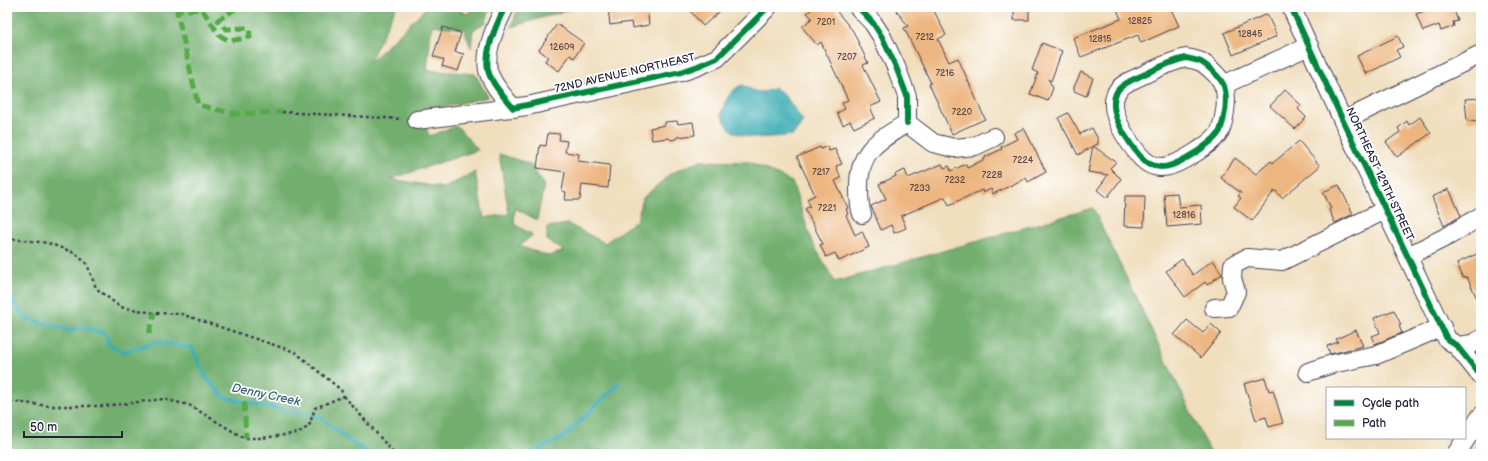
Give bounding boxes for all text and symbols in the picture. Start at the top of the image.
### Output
house number: 12825 [1128,16,1152,27]
house number: 7201 [817,17,835,28]
house number: 12845 [1238,29,1262,40]
house number: 7212 [916,32,935,43]
house number: 12815 [1089,34,1111,45]
house number: 12609 [550,42,574,53]
street label: 72ND AVENUE NORTHEAST [554,50,697,95]
house number: 7207 [837,52,857,63]
house number: 7216 [936,68,955,79]
street label: NORTHEAST 129TH STREET [1343,105,1417,243]
house number: 7220 [952,107,972,118]
house number: 7224 [1013,155,1034,166]
house number: 7217 [812,167,830,178]
house number: 7228 [982,170,1002,181]
house number: 7232 [945,175,966,186]
house number: 7233 [910,183,931,194]
house number: 7221 [818,203,836,214]
house number: 12816 [1172,210,1196,221]
water label: Denny Creek [231,380,303,410]
legend [1326,387,1466,439]
text: Cycle path [1362,396,1419,411]
scale bar [24,413,122,439]
text: Path [1362,416,1387,431]
text: 50 m [30,420,57,435]

